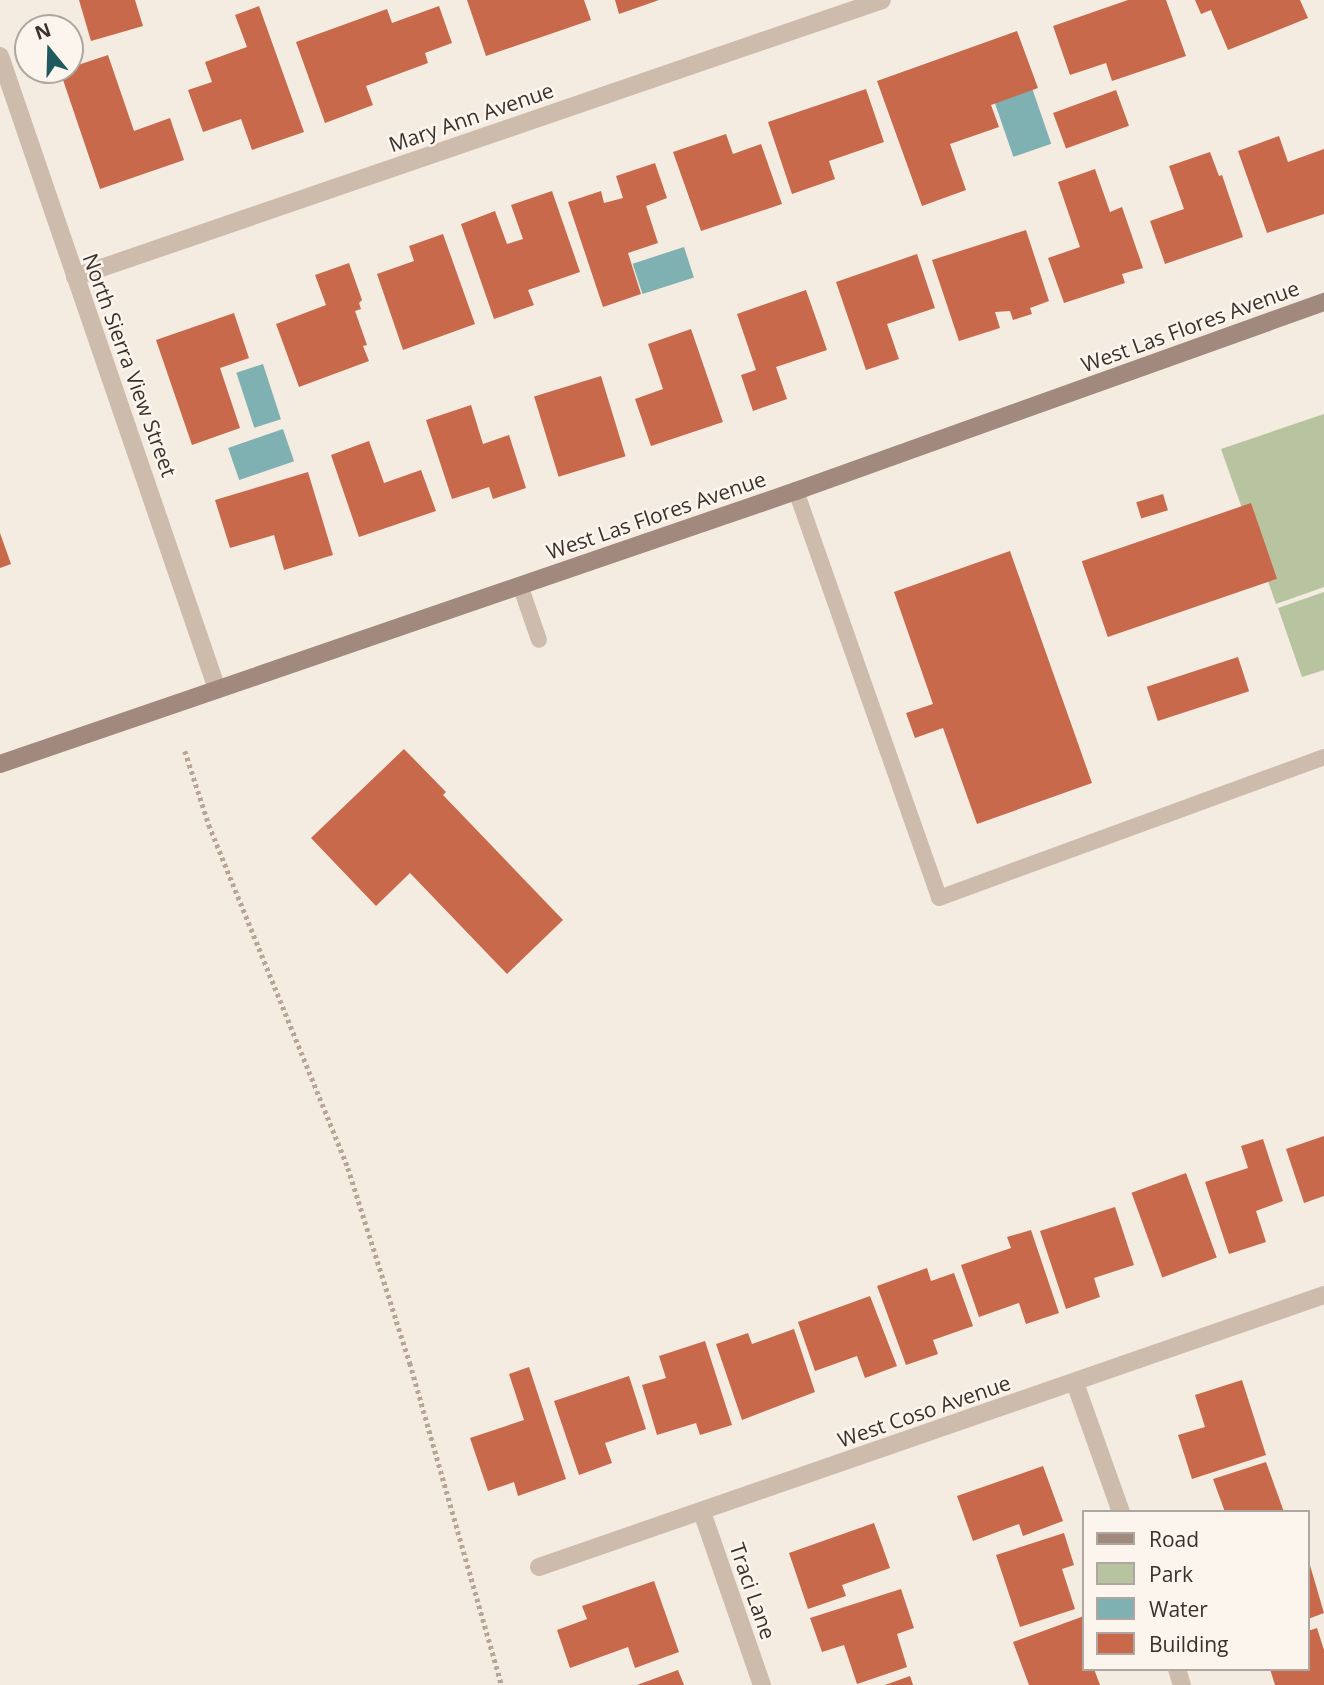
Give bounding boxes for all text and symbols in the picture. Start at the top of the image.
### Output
north arrow [14,14,84,84]
text: N [31,16,54,46]
street label: Mary Ann Avenue [385,77,557,157]
street label: North Sierra View Street [78,250,182,480]
street label: West Las Flores Avenue [1078,275,1302,377]
street label: West Las Flores Avenue [543,466,769,564]
street label: West Coso Avenue [834,1370,1014,1452]
legend [1082,1510,1310,1671]
text: Road [1149,1525,1199,1553]
street label: Traci Lane [725,1540,781,1642]
text: Park [1149,1560,1193,1588]
text: Water [1149,1595,1208,1623]
text: Building [1149,1630,1228,1658]

